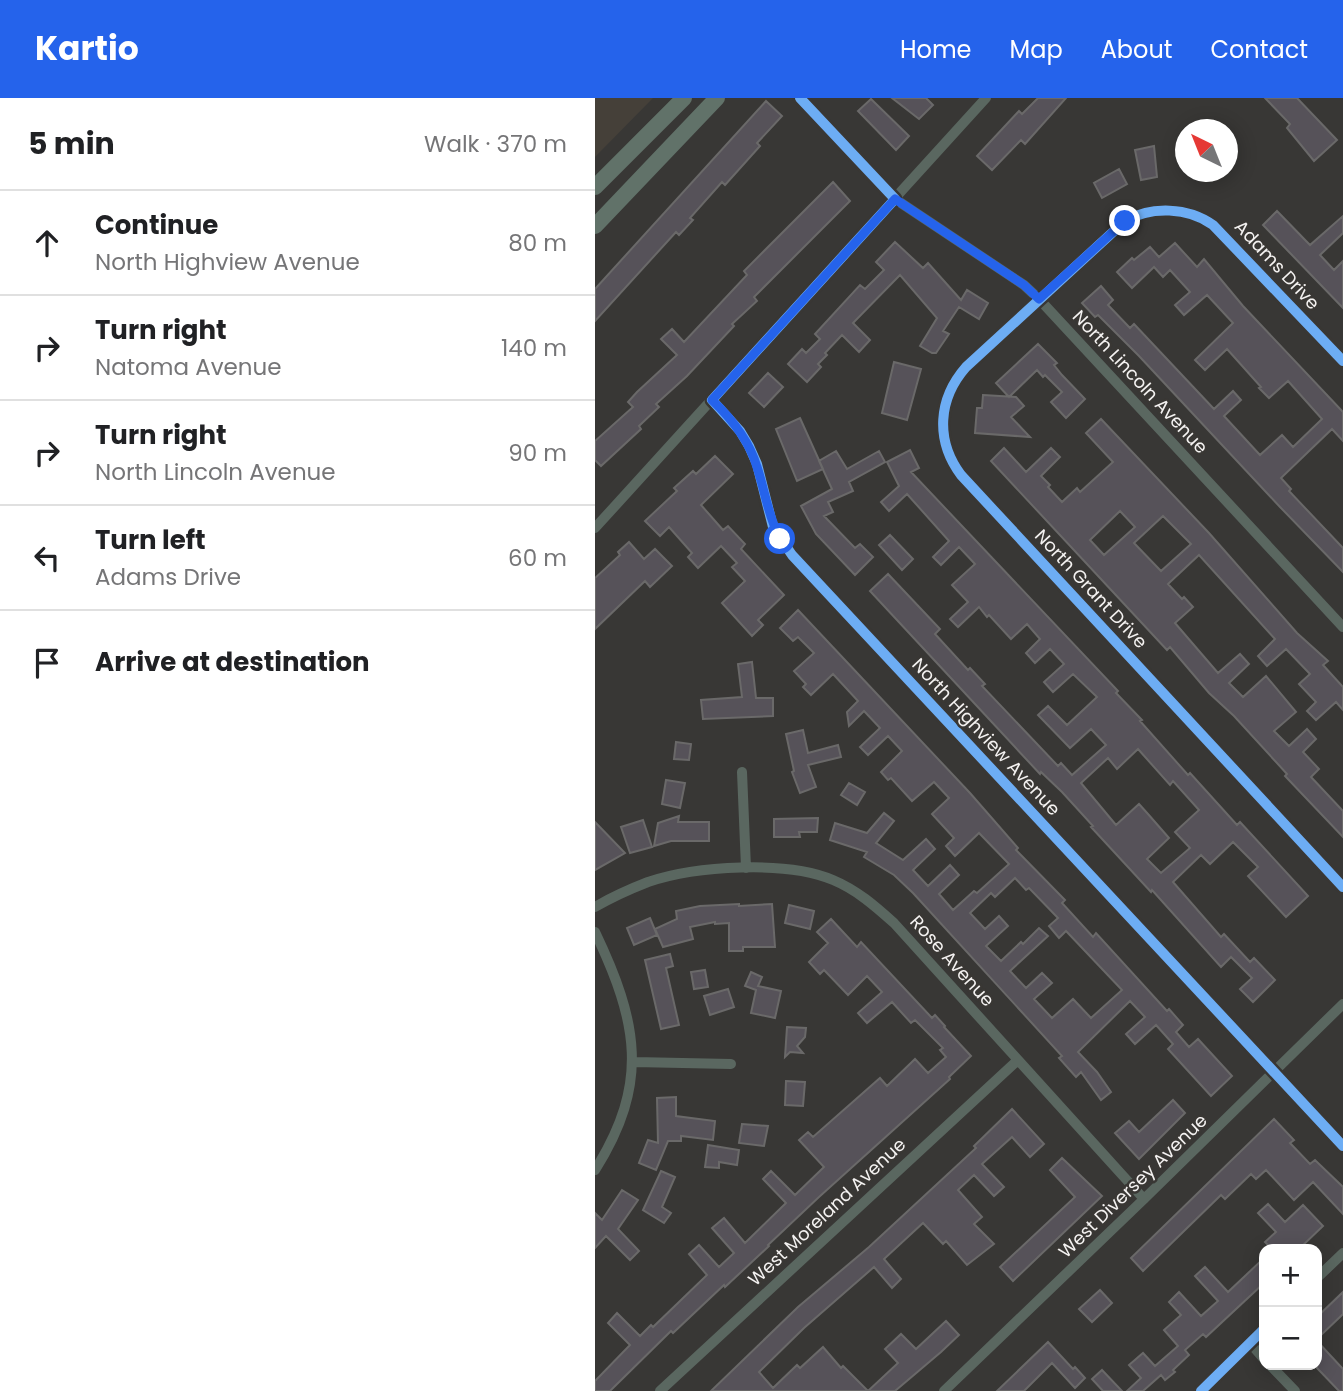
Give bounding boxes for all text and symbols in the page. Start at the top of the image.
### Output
text: Kartio [35,25,139,72]
text: Home [900,33,972,66]
text: Map [1010,33,1063,66]
text: About [1101,33,1172,66]
text: Contact [1210,33,1308,66]
north arrow [1175,119,1238,182]
text: 5 min [28,122,115,165]
text: Walk · 370 m [424,128,567,160]
route end [1109,205,1140,236]
text: Continue [95,207,218,243]
street label: Adams Drive [1229,214,1325,315]
icon: ahead [28,224,66,262]
text: 80 m [508,227,567,259]
text: North Highview Avenue [95,246,360,278]
street label: North Lincoln Avenue [1067,304,1214,459]
text: Turn right [95,312,227,348]
icon: right [28,329,66,367]
text: 140 m [501,332,567,364]
text: Natoma Avenue [95,351,282,383]
text: Turn right [95,417,227,453]
icon: right [28,434,66,472]
text: 90 m [508,437,567,469]
text: North Lincoln Avenue [95,456,336,488]
text: Turn left [95,522,206,558]
route start [764,523,795,554]
street label: North Grant Drive [1029,524,1153,654]
icon: left [28,539,66,577]
text: 60 m [508,542,567,574]
text: Adams Drive [95,561,241,593]
icon: arrive [28,644,66,682]
text: Arrive at destination [95,644,370,680]
street label: North Highview Avenue [907,652,1066,821]
street label: Rose Avenue [904,909,1000,1012]
street label: West Diversey Avenue [1053,1108,1212,1263]
street label: West Moreland Avenue [742,1132,911,1291]
map controls [1259,1244,1322,1370]
button: + [1259,1244,1322,1307]
button: − [1259,1307,1322,1370]

